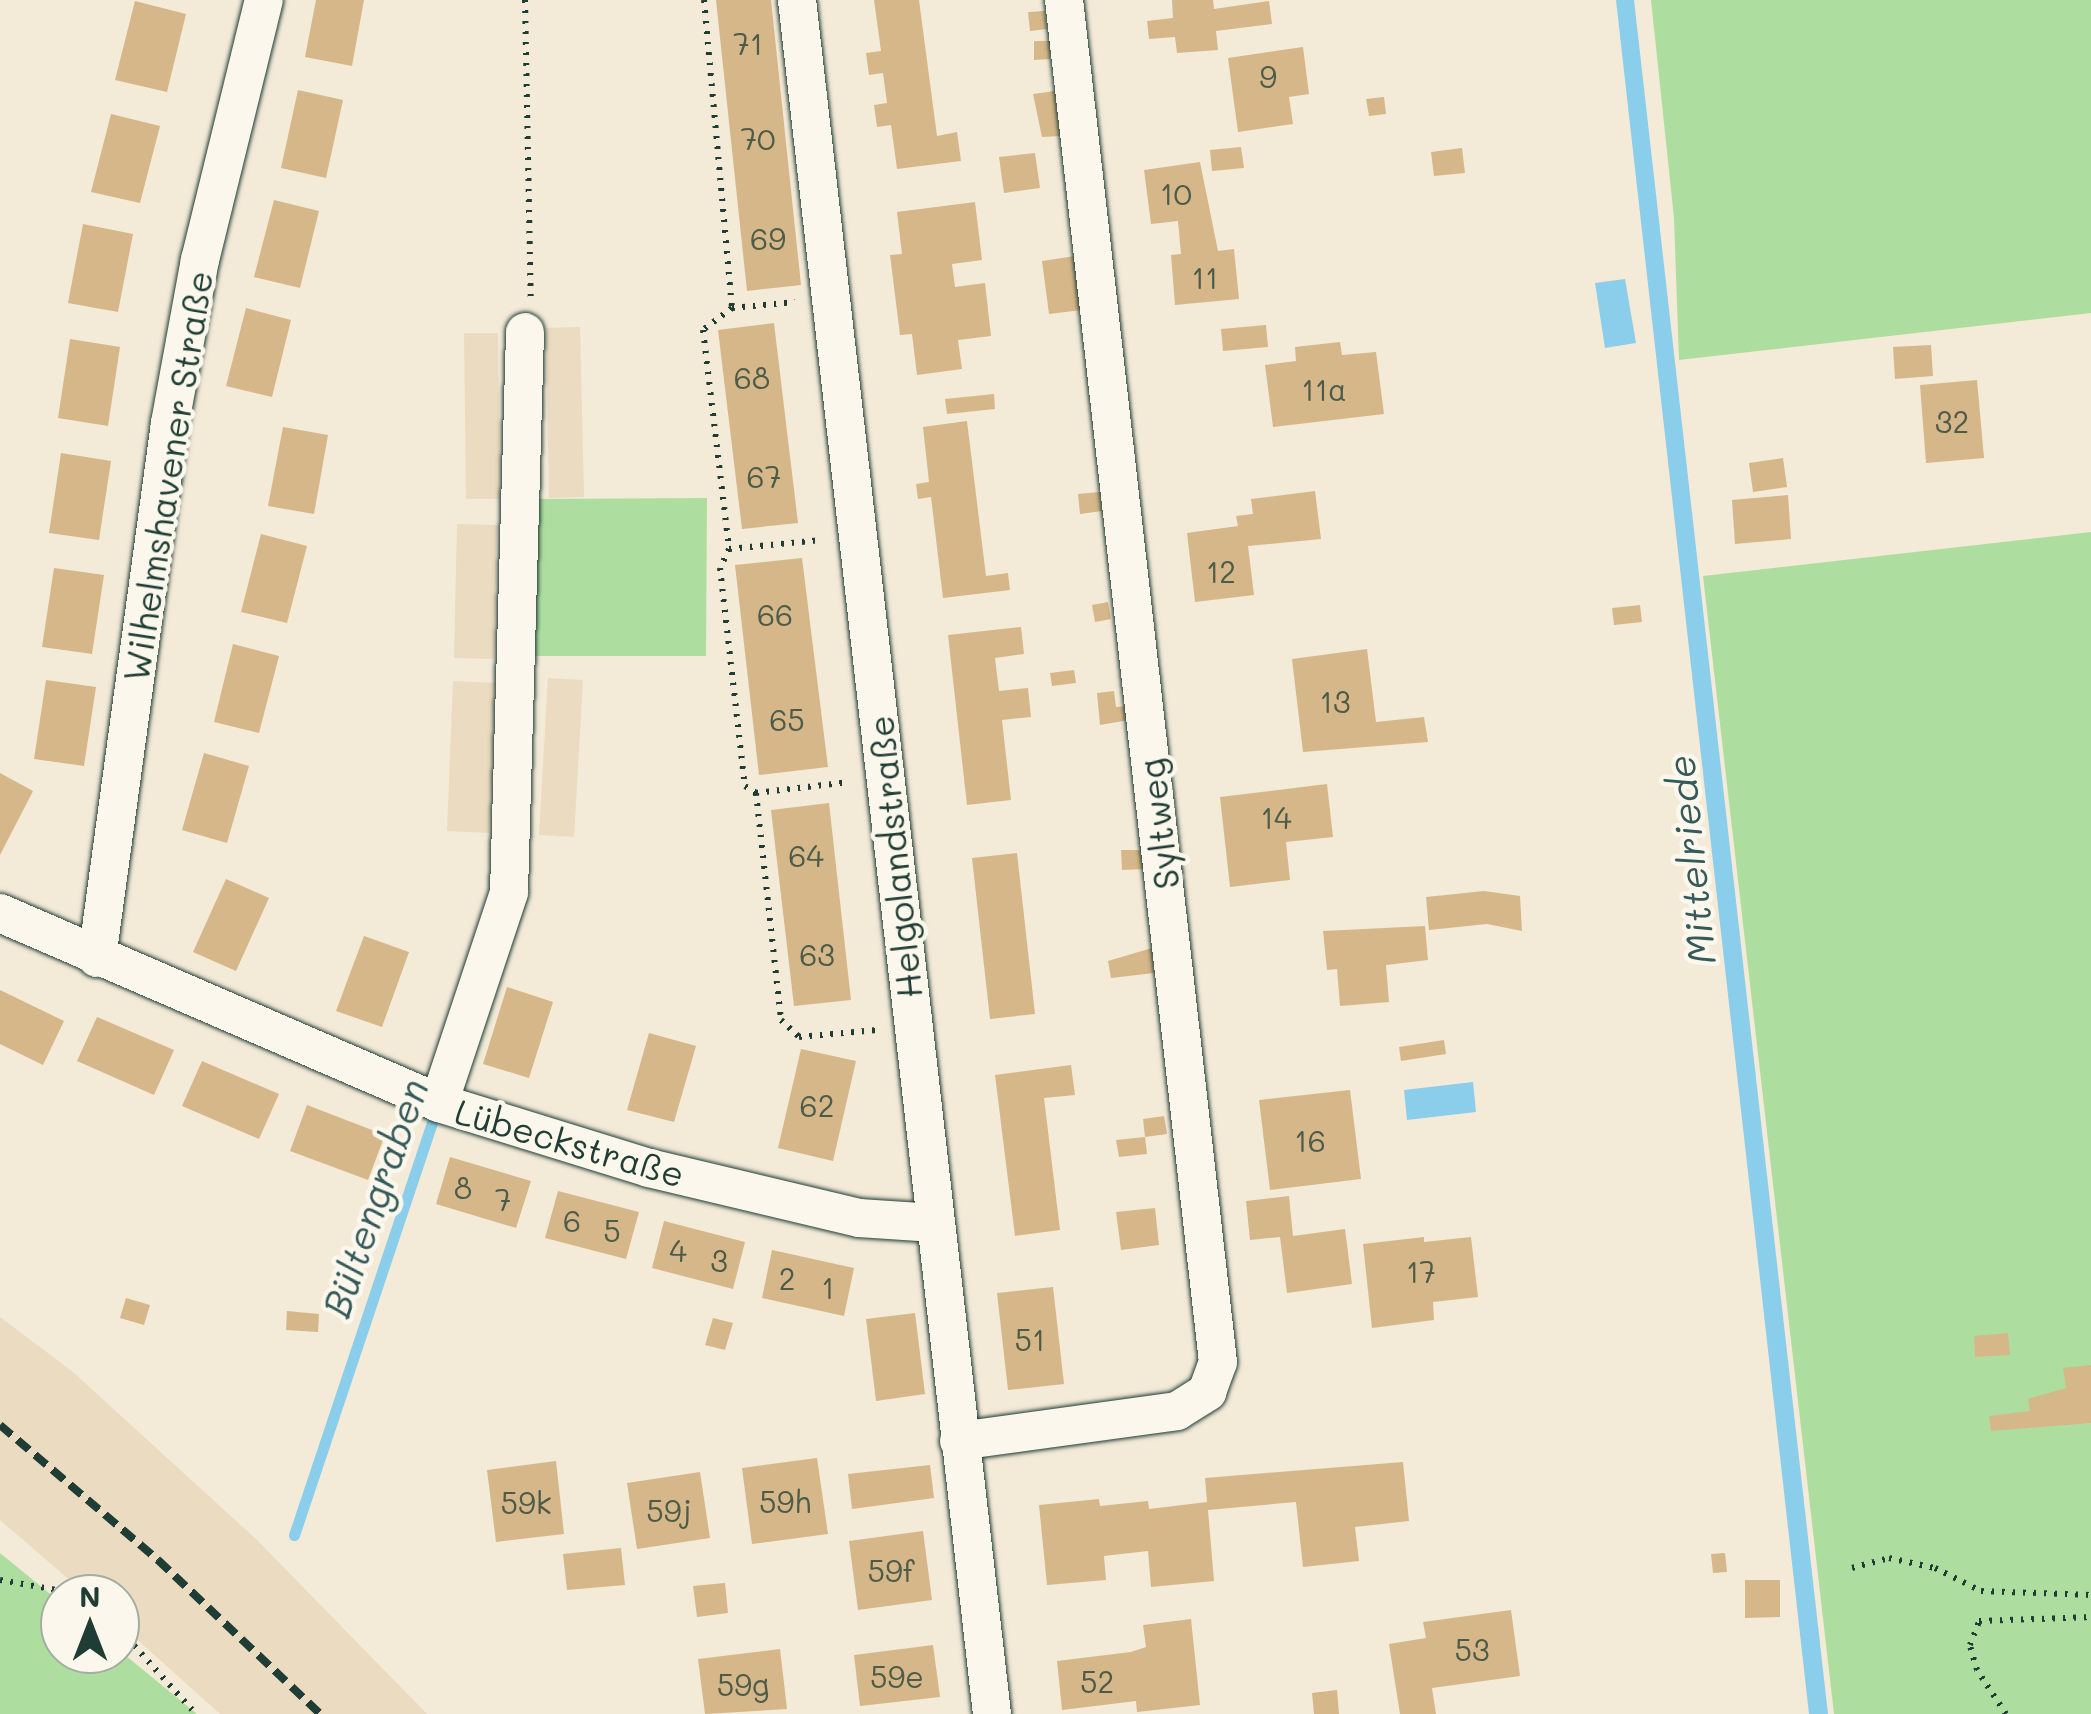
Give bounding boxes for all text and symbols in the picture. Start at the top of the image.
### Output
house number: 71 [733,25,763,61]
house number: 9 [1259,58,1277,94]
house number: 70 [740,120,776,156]
house number: 10 [1160,175,1192,211]
house number: 69 [750,220,786,256]
house number: 11 [1192,259,1218,295]
street label: Wilhelmshavener Straße [114,268,220,684]
house number: 68 [734,359,770,395]
house number: 11a [1301,371,1347,407]
house number: 32 [1935,403,1969,439]
house number: 67 [747,458,781,494]
house number: 12 [1206,553,1236,589]
house number: 66 [757,596,793,632]
house number: 13 [1320,683,1350,719]
house number: 65 [769,701,805,737]
street label: Helgolandstraße [858,713,930,1001]
water label: Mittelriede [1657,753,1725,967]
street label: Syltweg [1129,756,1187,892]
house number: 14 [1260,799,1292,835]
house number: 64 [788,837,824,873]
house number: 63 [799,936,835,972]
water label: Bültengraben [313,1073,437,1323]
house number: 62 [800,1087,834,1123]
street label: Lübeckstraße [451,1089,689,1195]
house number: 16 [1294,1122,1326,1158]
house number: 8 [454,1169,472,1205]
house number: 7 [495,1181,511,1217]
house number: 6 [563,1202,581,1238]
house number: 5 [603,1212,621,1248]
house number: 4 [669,1232,687,1268]
house number: 3 [710,1242,728,1278]
house number: 17 [1406,1253,1436,1289]
house number: 2 [779,1260,795,1296]
house number: 1 [821,1269,835,1305]
house number: 51 [1015,1321,1045,1357]
house number: 59h [759,1483,811,1519]
house number: 59k [500,1484,552,1520]
house number: 59j [646,1492,692,1528]
house number: 59f [868,1552,914,1588]
north arrow [40,1574,140,1674]
text: N [79,1578,101,1614]
house number: 53 [1454,1631,1490,1667]
house number: 59e [870,1658,924,1694]
house number: 52 [1080,1663,1114,1699]
house number: 59g [717,1666,769,1702]

